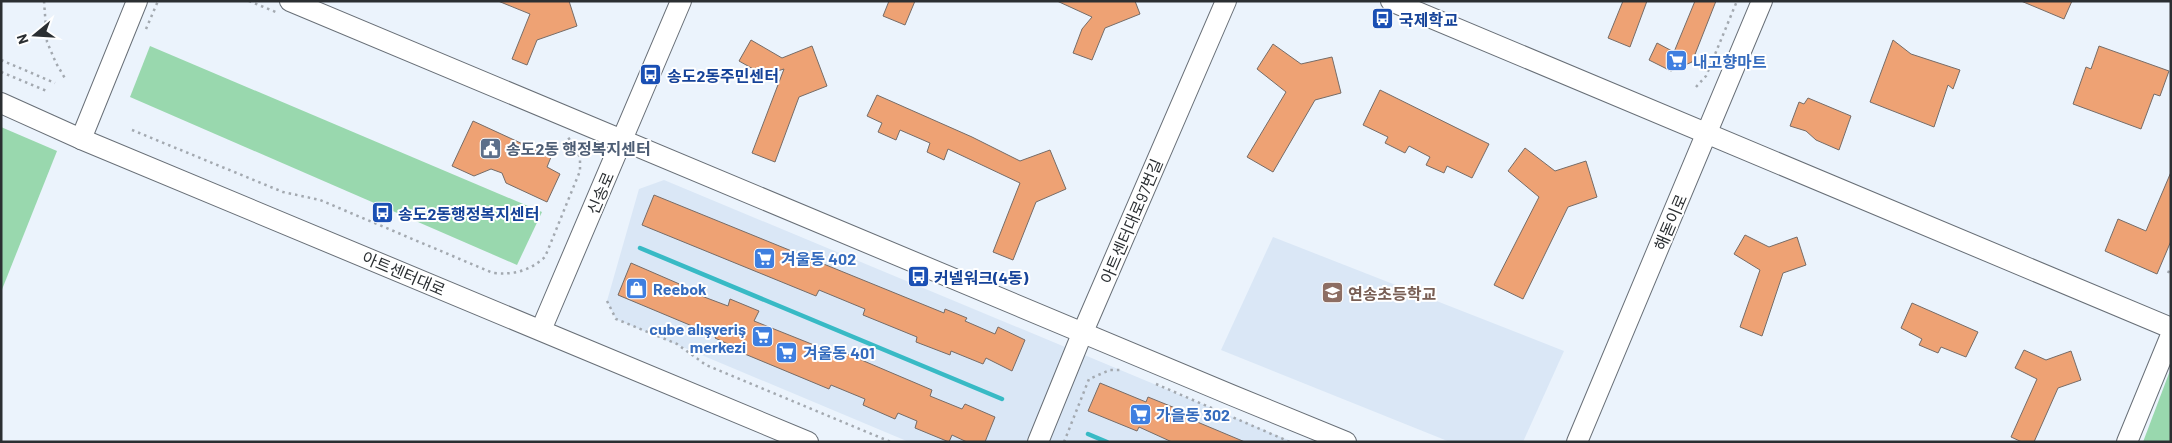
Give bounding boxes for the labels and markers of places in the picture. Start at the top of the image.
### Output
bus stop icon: 국제학교 [1371,7,1395,31]
place label: 국제학교 [1399,10,1458,29]
supermarket icon: 내고향마트 [1665,49,1689,73]
place label: 내고향마트 [1693,52,1767,71]
bus stop icon: 송도2동주민센터 [639,63,663,87]
place label: 송도2동주민센터 [667,66,779,85]
public building icon: 송도2동 행정복지센터 [478,136,502,160]
place label: 송도2동 행정복지센터 [506,139,651,158]
bus stop icon: 송도2동행정복지센터 [370,201,394,225]
place label: 송도2동행정복지센터 [398,204,539,223]
supermarket icon: 겨울동 402 [753,246,777,270]
place label: 겨울동 402 [781,249,856,268]
bus stop icon: 커넬워크(4동) [906,265,930,289]
place label: 커넬워크(4동) [934,268,1029,287]
shop icon: Reebok [625,276,649,300]
place label: Reebok [653,279,707,298]
school or university icon: 연송초등학교 [1320,281,1344,305]
place label: 연송초등학교 [1348,284,1437,303]
place label: cube alışveriş merkezi [649,319,746,356]
supermarket icon: cube alışveriş merkezi [750,325,774,349]
supermarket icon: 겨울동 401 [775,340,799,364]
place label: 겨울동 401 [803,343,875,362]
supermarket icon: 가을동 302 [1128,402,1152,426]
place label: 가을동 302 [1156,405,1230,424]

